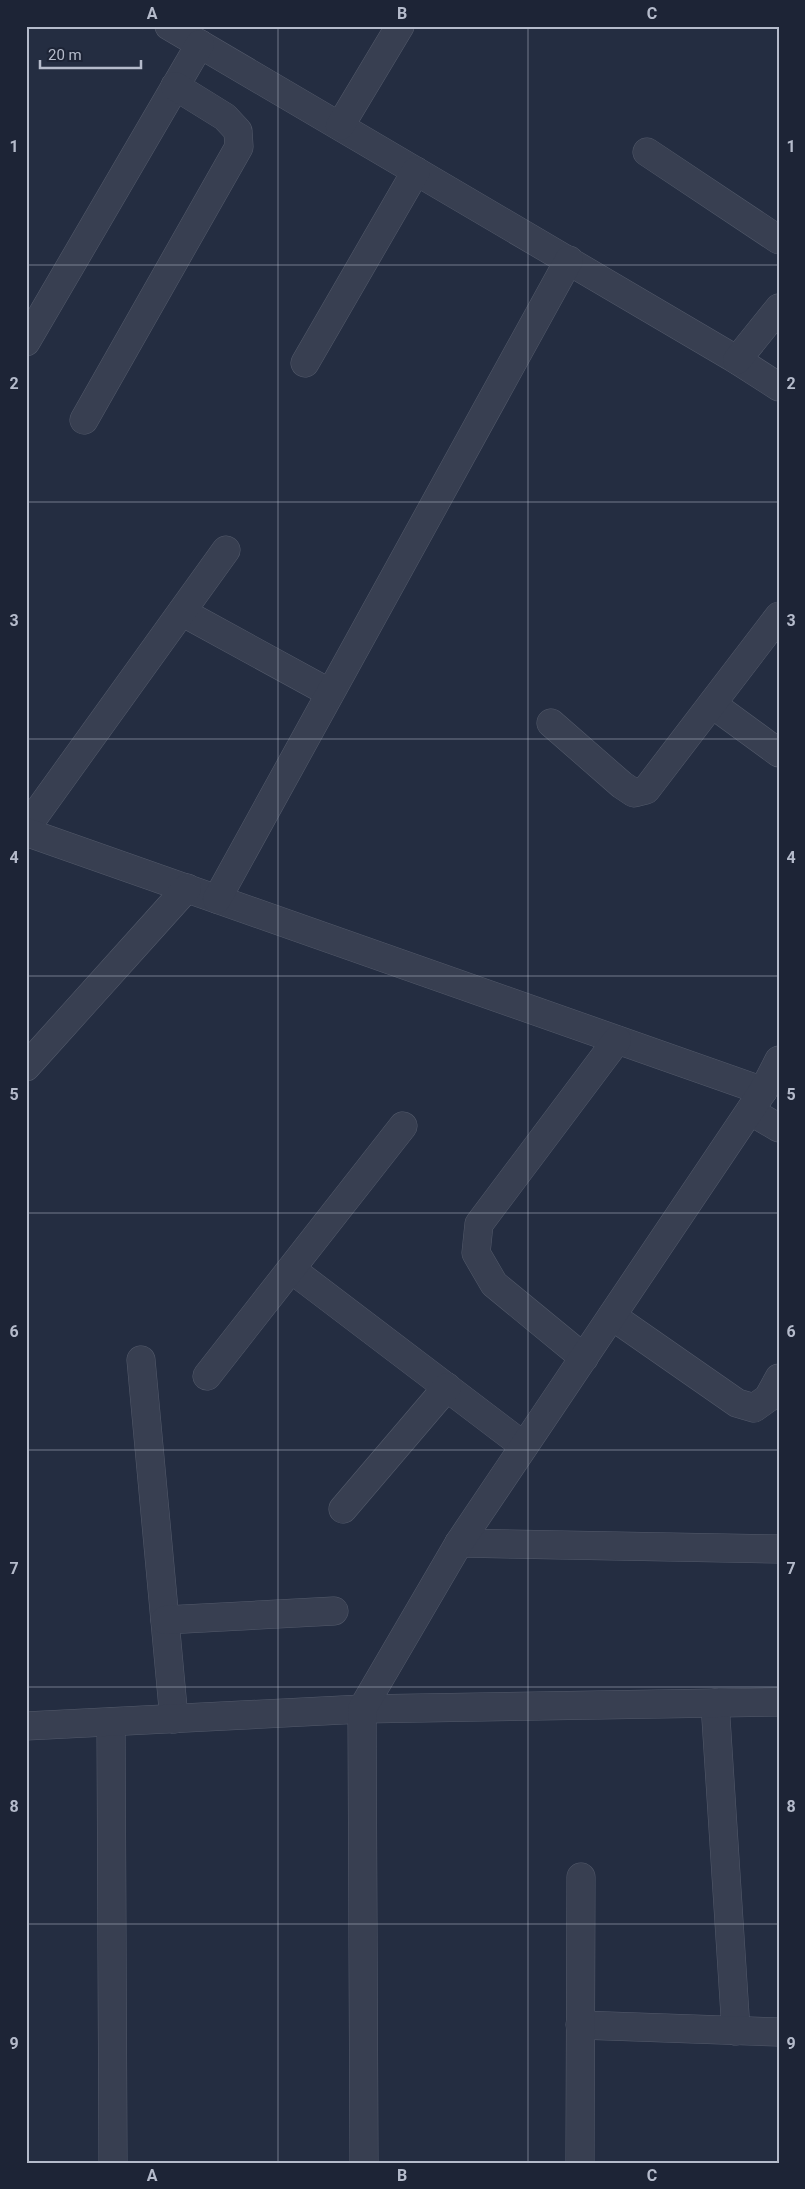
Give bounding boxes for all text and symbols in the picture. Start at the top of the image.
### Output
text: A [147,4,158,23]
text: B [397,4,407,23]
text: C [647,4,657,23]
scale bar [40,38,141,70]
text: 20 m [48,46,82,64]
text: 1 [9,137,19,156]
text: 1 [786,137,796,156]
text: 2 [9,374,19,393]
text: 2 [786,374,796,393]
text: 3 [9,611,19,630]
text: 3 [786,611,796,630]
text: 4 [9,848,19,867]
text: 4 [786,848,796,867]
text: 5 [9,1085,19,1104]
text: 5 [786,1085,796,1104]
text: 6 [9,1322,19,1341]
text: 6 [786,1322,796,1341]
text: 7 [9,1559,19,1578]
text: 7 [786,1559,796,1578]
text: 8 [9,1797,19,1816]
text: 8 [786,1797,796,1816]
text: 9 [9,2034,19,2053]
text: 9 [786,2034,796,2053]
text: A [147,2166,158,2185]
text: B [397,2166,407,2185]
text: C [647,2166,657,2185]

